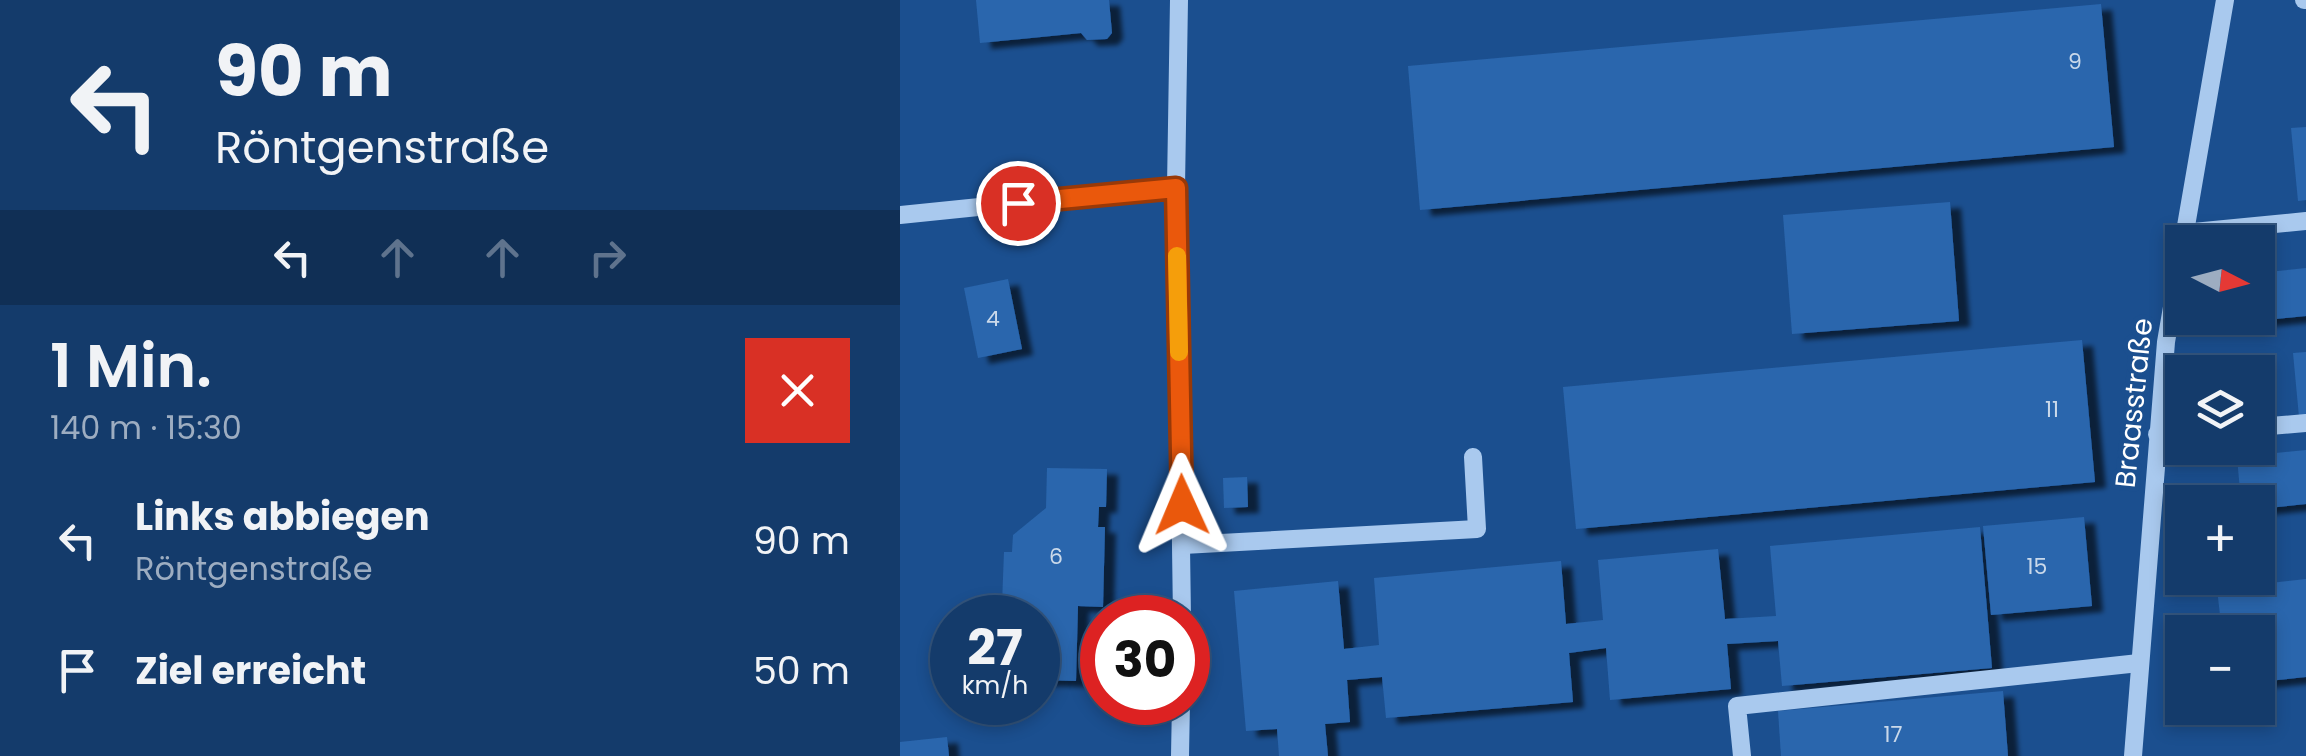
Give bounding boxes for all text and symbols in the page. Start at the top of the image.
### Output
text: 90 m [215,22,393,121]
icon: left [50,40,180,170]
house number: 9 [2068,46,2082,77]
text: Röntgenstraße [215,116,549,179]
pin [976,161,1061,246]
icon: arrive [991,176,1046,231]
north arrow [2165,225,2275,335]
map controls [2165,225,2275,725]
icon: left [265,230,320,285]
icon: ahead [370,230,425,285]
icon: ahead [475,230,530,285]
icon: right [580,230,635,285]
house number: 4 [986,303,1000,334]
street label: Braasstraße [2106,316,2162,490]
text: 1 Min. [50,324,212,408]
button: close [745,338,850,443]
button: layers [2165,355,2275,465]
house number: 11 [2045,394,2059,425]
text: 140 m · 15:30 [50,405,242,450]
position arrow [1130,453,1234,557]
button: + [2165,485,2275,595]
text: Links abbiegen [135,490,430,543]
icon: left [50,513,105,568]
text: 90 m [753,514,850,567]
house number: 6 [1049,541,1063,572]
text: Röntgenstraße [135,546,373,591]
house number: 15 [2027,551,2047,582]
speed limit sign: 30 [1080,595,1210,725]
text: 27 [967,612,1023,683]
button: − [2165,615,2275,725]
icon: arrive [50,643,105,698]
text: Ziel erreicht [135,644,366,697]
text: 50 m [753,644,850,697]
text: km/h [962,668,1028,703]
house number: 17 [1883,719,1903,750]

